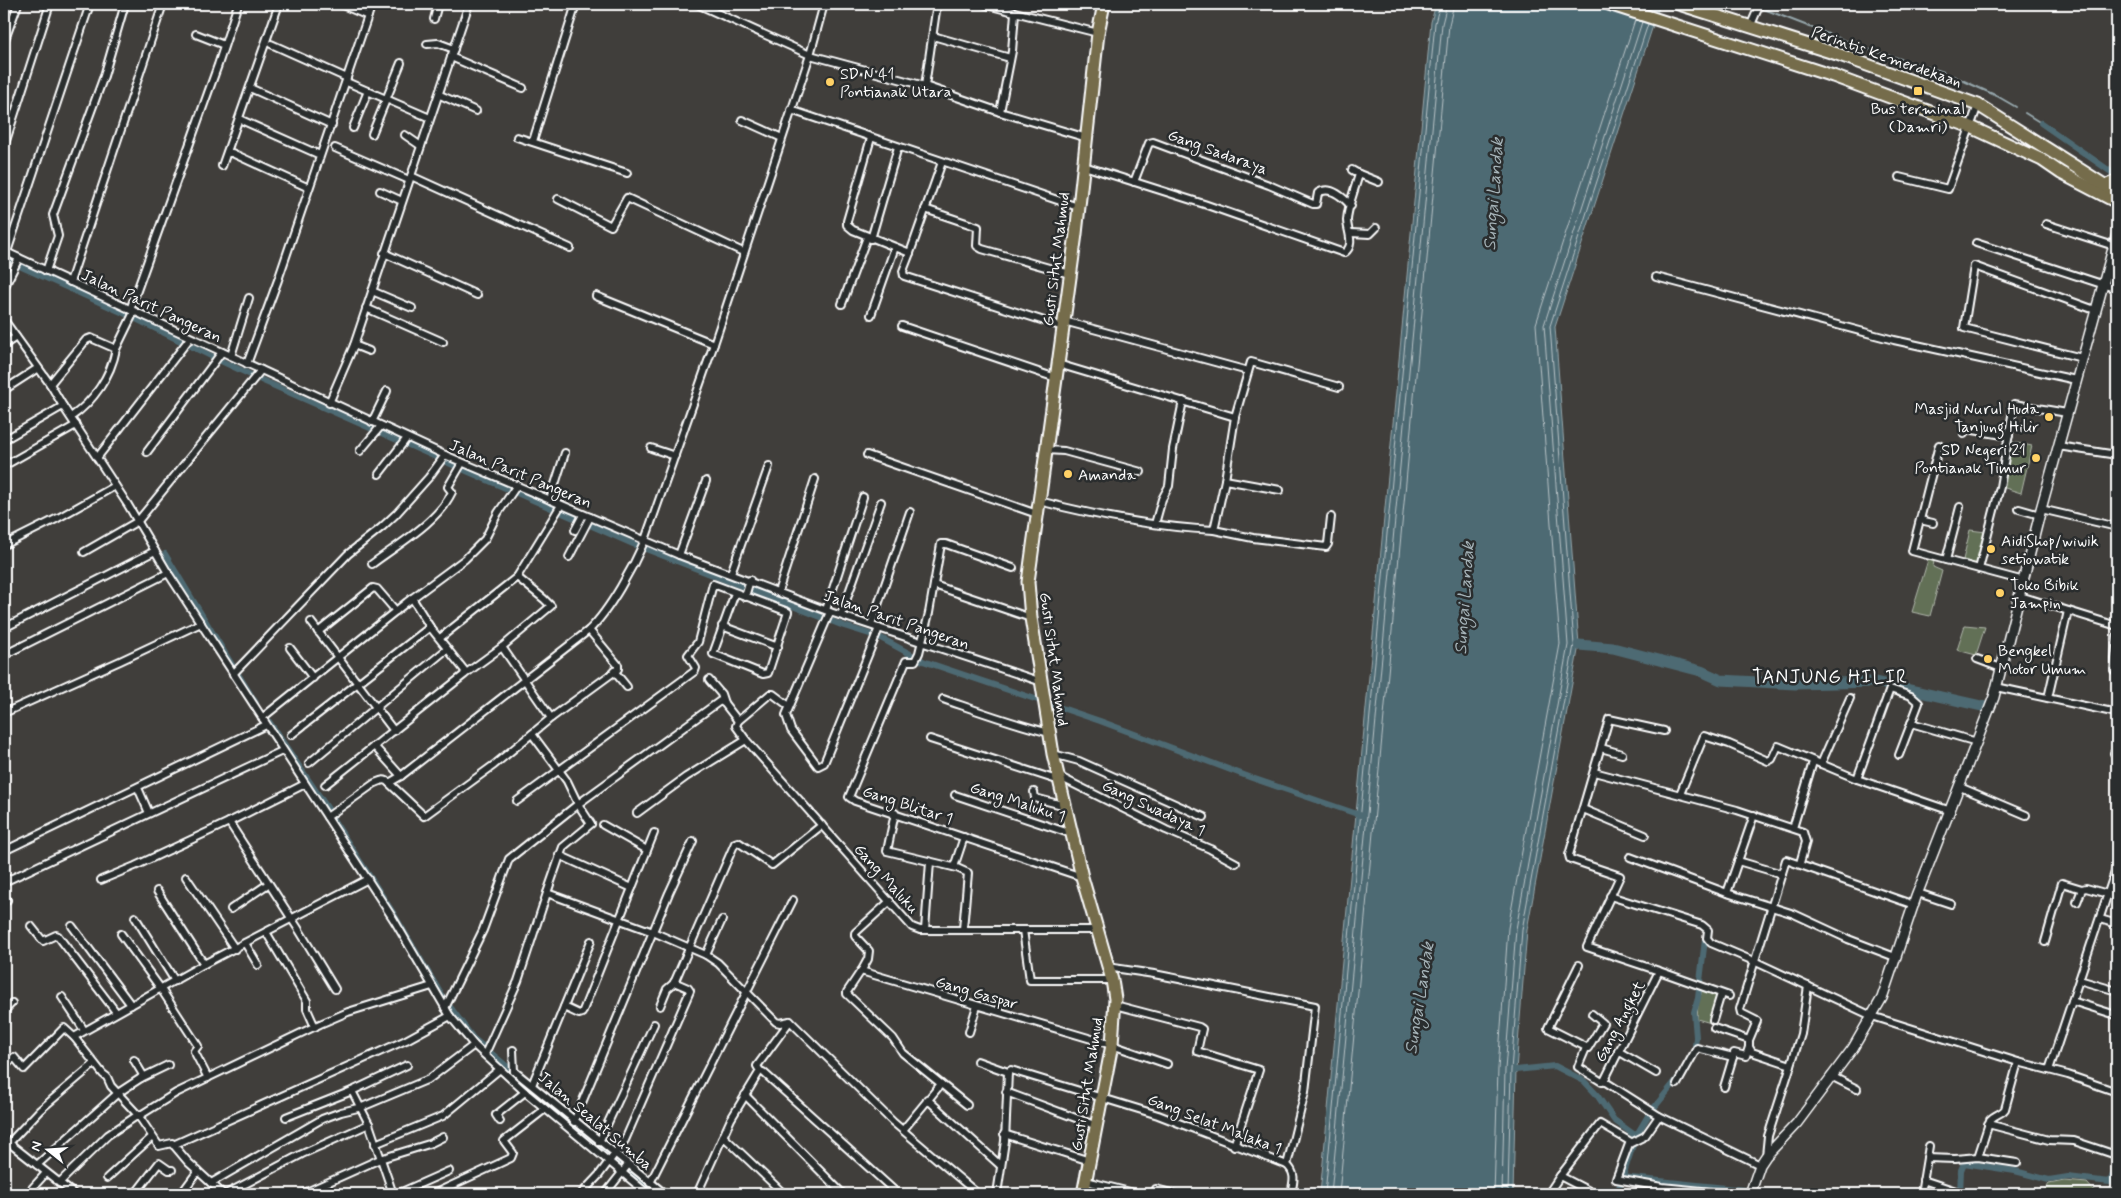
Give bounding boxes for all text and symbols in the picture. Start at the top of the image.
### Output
street label: Perintis Kemerdekaan [1809,22,1964,93]
place label: SD N 41 Pontianak Utara [840,64,951,103]
marker: SD N 41 Pontianak Utara [824,76,836,88]
marker: Bus terminal (Damri) [1912,85,1924,97]
place label: Bus terminal (Damri) [1871,99,1965,138]
street label: Gang Sadaraya [1164,125,1270,181]
water label: Sungai Landak [1478,136,1512,251]
street label: Gusti Situt Mahmud [1038,191,1075,328]
street label: Jalan Parit Pangeran [77,265,225,349]
place label: Masjid Nurul Huda Tanjung Hilir [1914,399,2039,439]
marker: Masjid Nurul Huda Tanjung Hilir [2043,411,2055,423]
street label: Jalan Parit Pangeran [446,435,595,515]
place label: SD Negeri 21 Pontianak Timur [1914,440,2026,479]
marker: SD Negeri 21 Pontianak Timur [2030,452,2042,464]
place label: Amanda [1078,465,1136,486]
marker: Amanda [1062,468,1074,480]
place label: AidiShop/wiwik setiowatik [2001,531,2099,570]
water label: Sungai Landak [1449,540,1483,655]
marker: AidiShop/wiwik setiowatik [1985,543,1997,555]
place label: Toko Bibik Jampin [2010,575,2079,614]
street label: Jalan Parit Pangeran [820,586,972,656]
marker: Toko Bibik Jampin [1994,587,2006,599]
street label: Gusti Situt Mahmud [1034,591,1073,728]
place label: Bengkel Motor Umum [1998,641,2086,680]
marker: Bengkel Motor Umum [1982,653,1994,665]
district label: TANJUNG HILIR [1752,665,1908,690]
street label: Gang Swadaya 1 [1098,775,1208,842]
street label: Gang Maluku 1 [967,777,1068,829]
street label: Gang Blitar 1 [859,781,956,831]
street label: Gang Maluku [848,839,923,919]
water label: Sungai Landak [1399,940,1443,1056]
street label: Gang Gaspar [933,972,1020,1016]
street label: Gang Angket [1590,977,1652,1066]
street label: Gusti Situt Mahmud [1067,1016,1108,1153]
street label: Jalan Sealat Sumba [533,1067,657,1175]
street label: Gang Selat Malaka 1 [1144,1089,1284,1161]
north arrow [22,1126,72,1176]
text: N [27,1139,46,1154]

